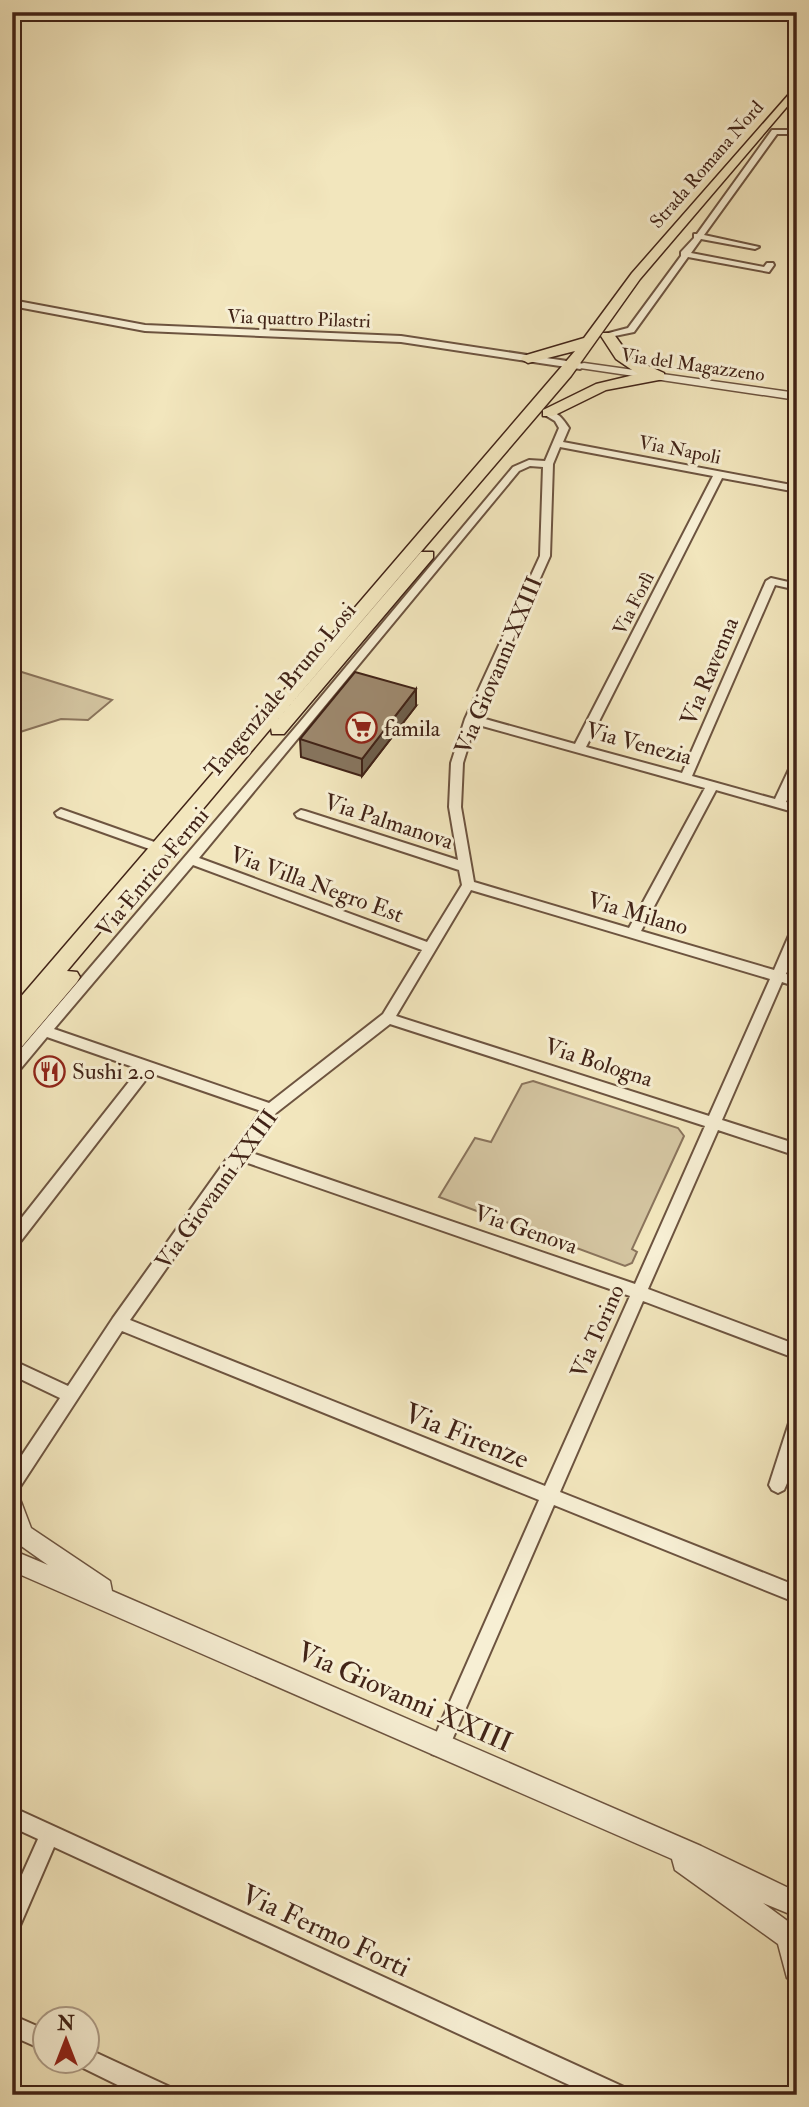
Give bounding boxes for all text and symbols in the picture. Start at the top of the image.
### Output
street label: Strada Romana Nord [645,95,769,233]
street label: Via quattro Pilastri [227,304,371,334]
street label: Via del Magazzeno [619,343,766,387]
street label: Via Napoli [636,430,723,471]
street label: Via Forlì [608,568,660,639]
street label: Via Giovanni XXIII [448,572,549,758]
street label: Tangenziale Bruno Losi [198,597,362,784]
street label: Via Ravenna [674,612,745,730]
supermarket icon: famila [344,711,378,745]
place label: famila [384,714,441,743]
street label: Via Venezia [583,715,696,772]
street label: Via Palmanova [321,787,458,856]
street label: Via Enrico Fermi [90,801,215,943]
street label: Via Villa Negro Est [226,840,407,929]
street label: Via Milano [584,885,691,942]
street label: Via Bologna [541,1031,657,1094]
restaurant icon: Sushi 2.0 [32,1054,66,1088]
place label: Sushi 2.0 [72,1057,155,1086]
street label: Via Giovanni XXIII [149,1104,284,1275]
street label: Via Genova [470,1198,582,1261]
street label: Via Torino [564,1280,631,1382]
street label: Via Firenze [399,1396,534,1477]
street label: Via Giovanni XXIII [291,1634,517,1760]
street label: Via Fermo Forti [236,1877,415,1986]
north arrow [32,2006,102,2076]
text: N [56,2012,75,2036]

